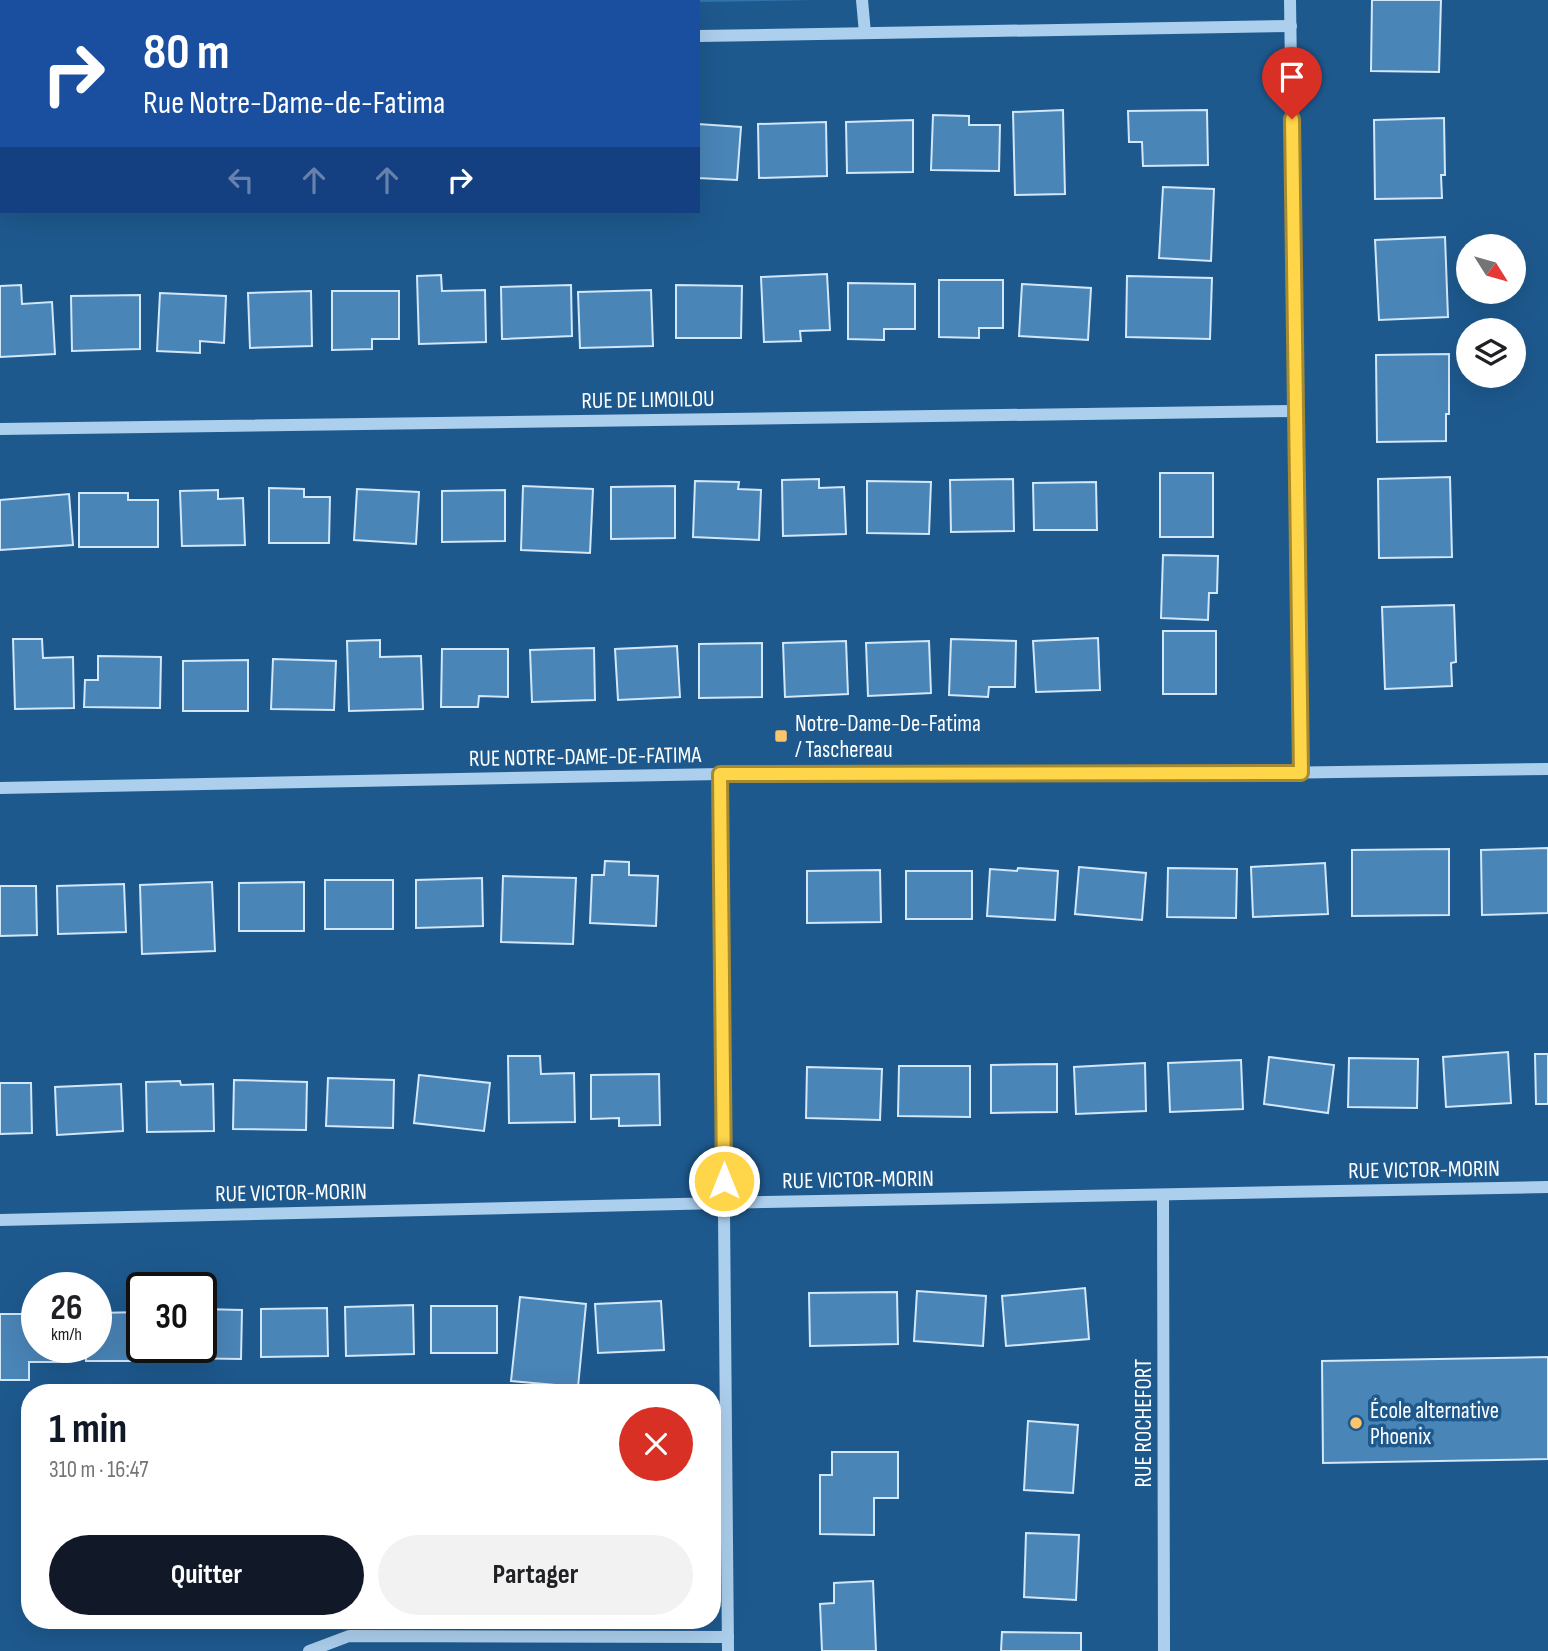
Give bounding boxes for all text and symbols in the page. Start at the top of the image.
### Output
text: 80 m [143,24,230,83]
icon: right [28,28,119,119]
pin [1262,47,1322,119]
icon: arrive [1273,58,1311,96]
text: Rue Notre-Dame-de-Fatima [143,84,445,123]
icon: left [222,161,260,199]
icon: ahead [295,161,333,199]
icon: ahead [368,161,406,199]
icon: right [441,161,479,199]
north arrow [1456,234,1526,304]
map controls [1456,234,1526,388]
button: layers [1456,318,1526,388]
street label: RUE DE LIMOILOU [581,385,715,415]
place label: Notre-Dame-De-Fatima / Taschereau [795,710,981,764]
marker: Notre-Dame-De-Fatima / Taschereau [773,728,789,744]
street label: RUE NOTRE-DAME-DE-FATIMA [469,741,702,773]
position arrow [687,1144,761,1218]
street label: RUE VICTOR-MORIN [1348,1155,1500,1185]
street label: RUE VICTOR-MORIN [782,1165,934,1195]
street label: RUE VICTOR-MORIN [215,1178,367,1208]
speed limit sign: 30 [126,1272,217,1363]
text: 26 [51,1287,82,1330]
text: km/h [51,1324,82,1345]
street label: RUE ROCHEFORT [1130,1359,1158,1487]
place label: École alternative Phoenix [1370,1397,1499,1451]
text: 1 min [49,1404,127,1455]
button: close [619,1407,693,1481]
marker: École alternative Phoenix [1348,1415,1364,1431]
text: 310 m · 16:47 [49,1456,148,1484]
button: Quitter [49,1535,364,1615]
button: Partager [378,1535,693,1615]

